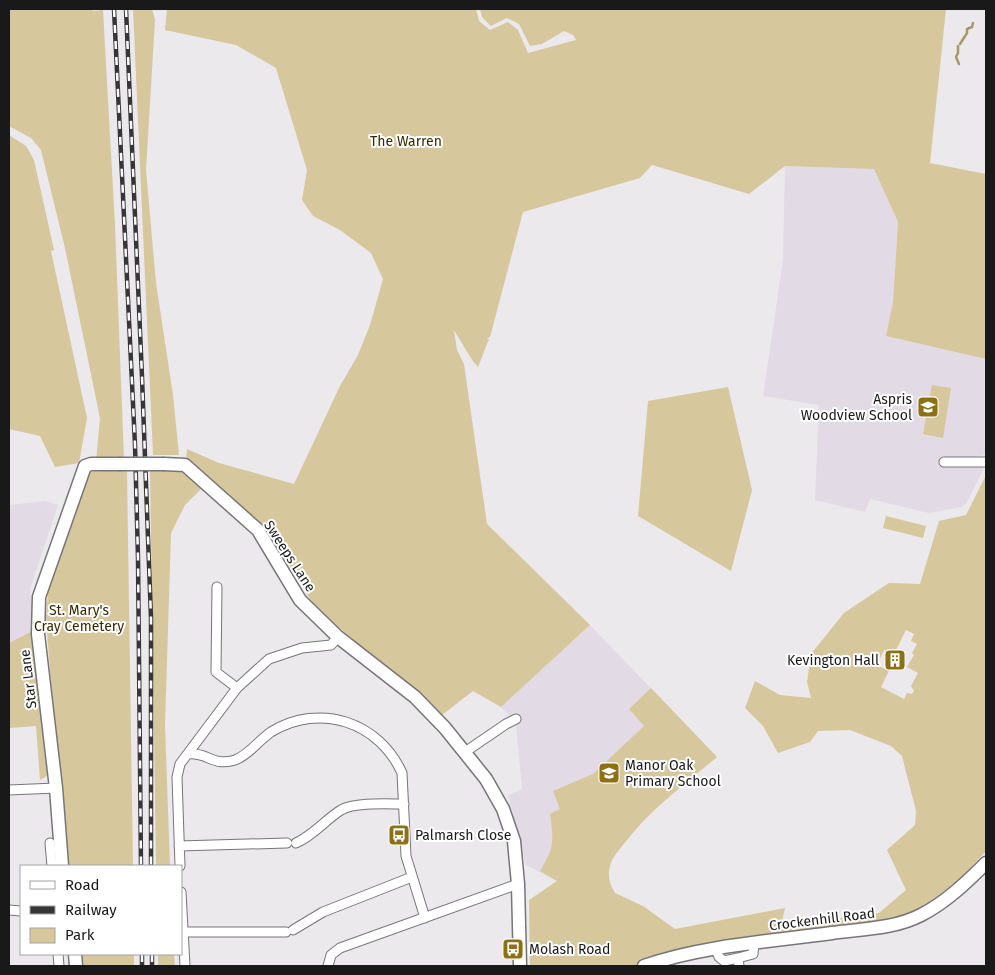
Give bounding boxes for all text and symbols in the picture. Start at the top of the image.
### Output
park label: The Warren [370,133,442,150]
place label: Aspris Woodview School [801,391,912,424]
school or university icon: Aspris Woodview School [916,395,940,419]
street label: Sweeps Lane [260,517,319,595]
park label: St. Mary's Cray Cemetery [34,602,124,635]
street label: Star Lane [16,648,41,710]
building icon: Kevington Hall [883,648,907,672]
place label: Kevington Hall [787,652,879,669]
place label: Manor Oak Primary School [625,757,721,790]
school or university icon: Manor Oak Primary School [597,761,621,785]
bus stop icon: Palmarsh Close [387,823,411,847]
place label: Palmarsh Close [415,827,511,844]
legend [20,865,182,955]
text: Road [65,876,100,894]
text: Railway [65,901,117,919]
street label: Crockenhill Road [768,905,876,934]
text: Park [65,926,95,944]
bus stop icon: Molash Road [501,937,525,961]
place label: Molash Road [529,941,610,958]

